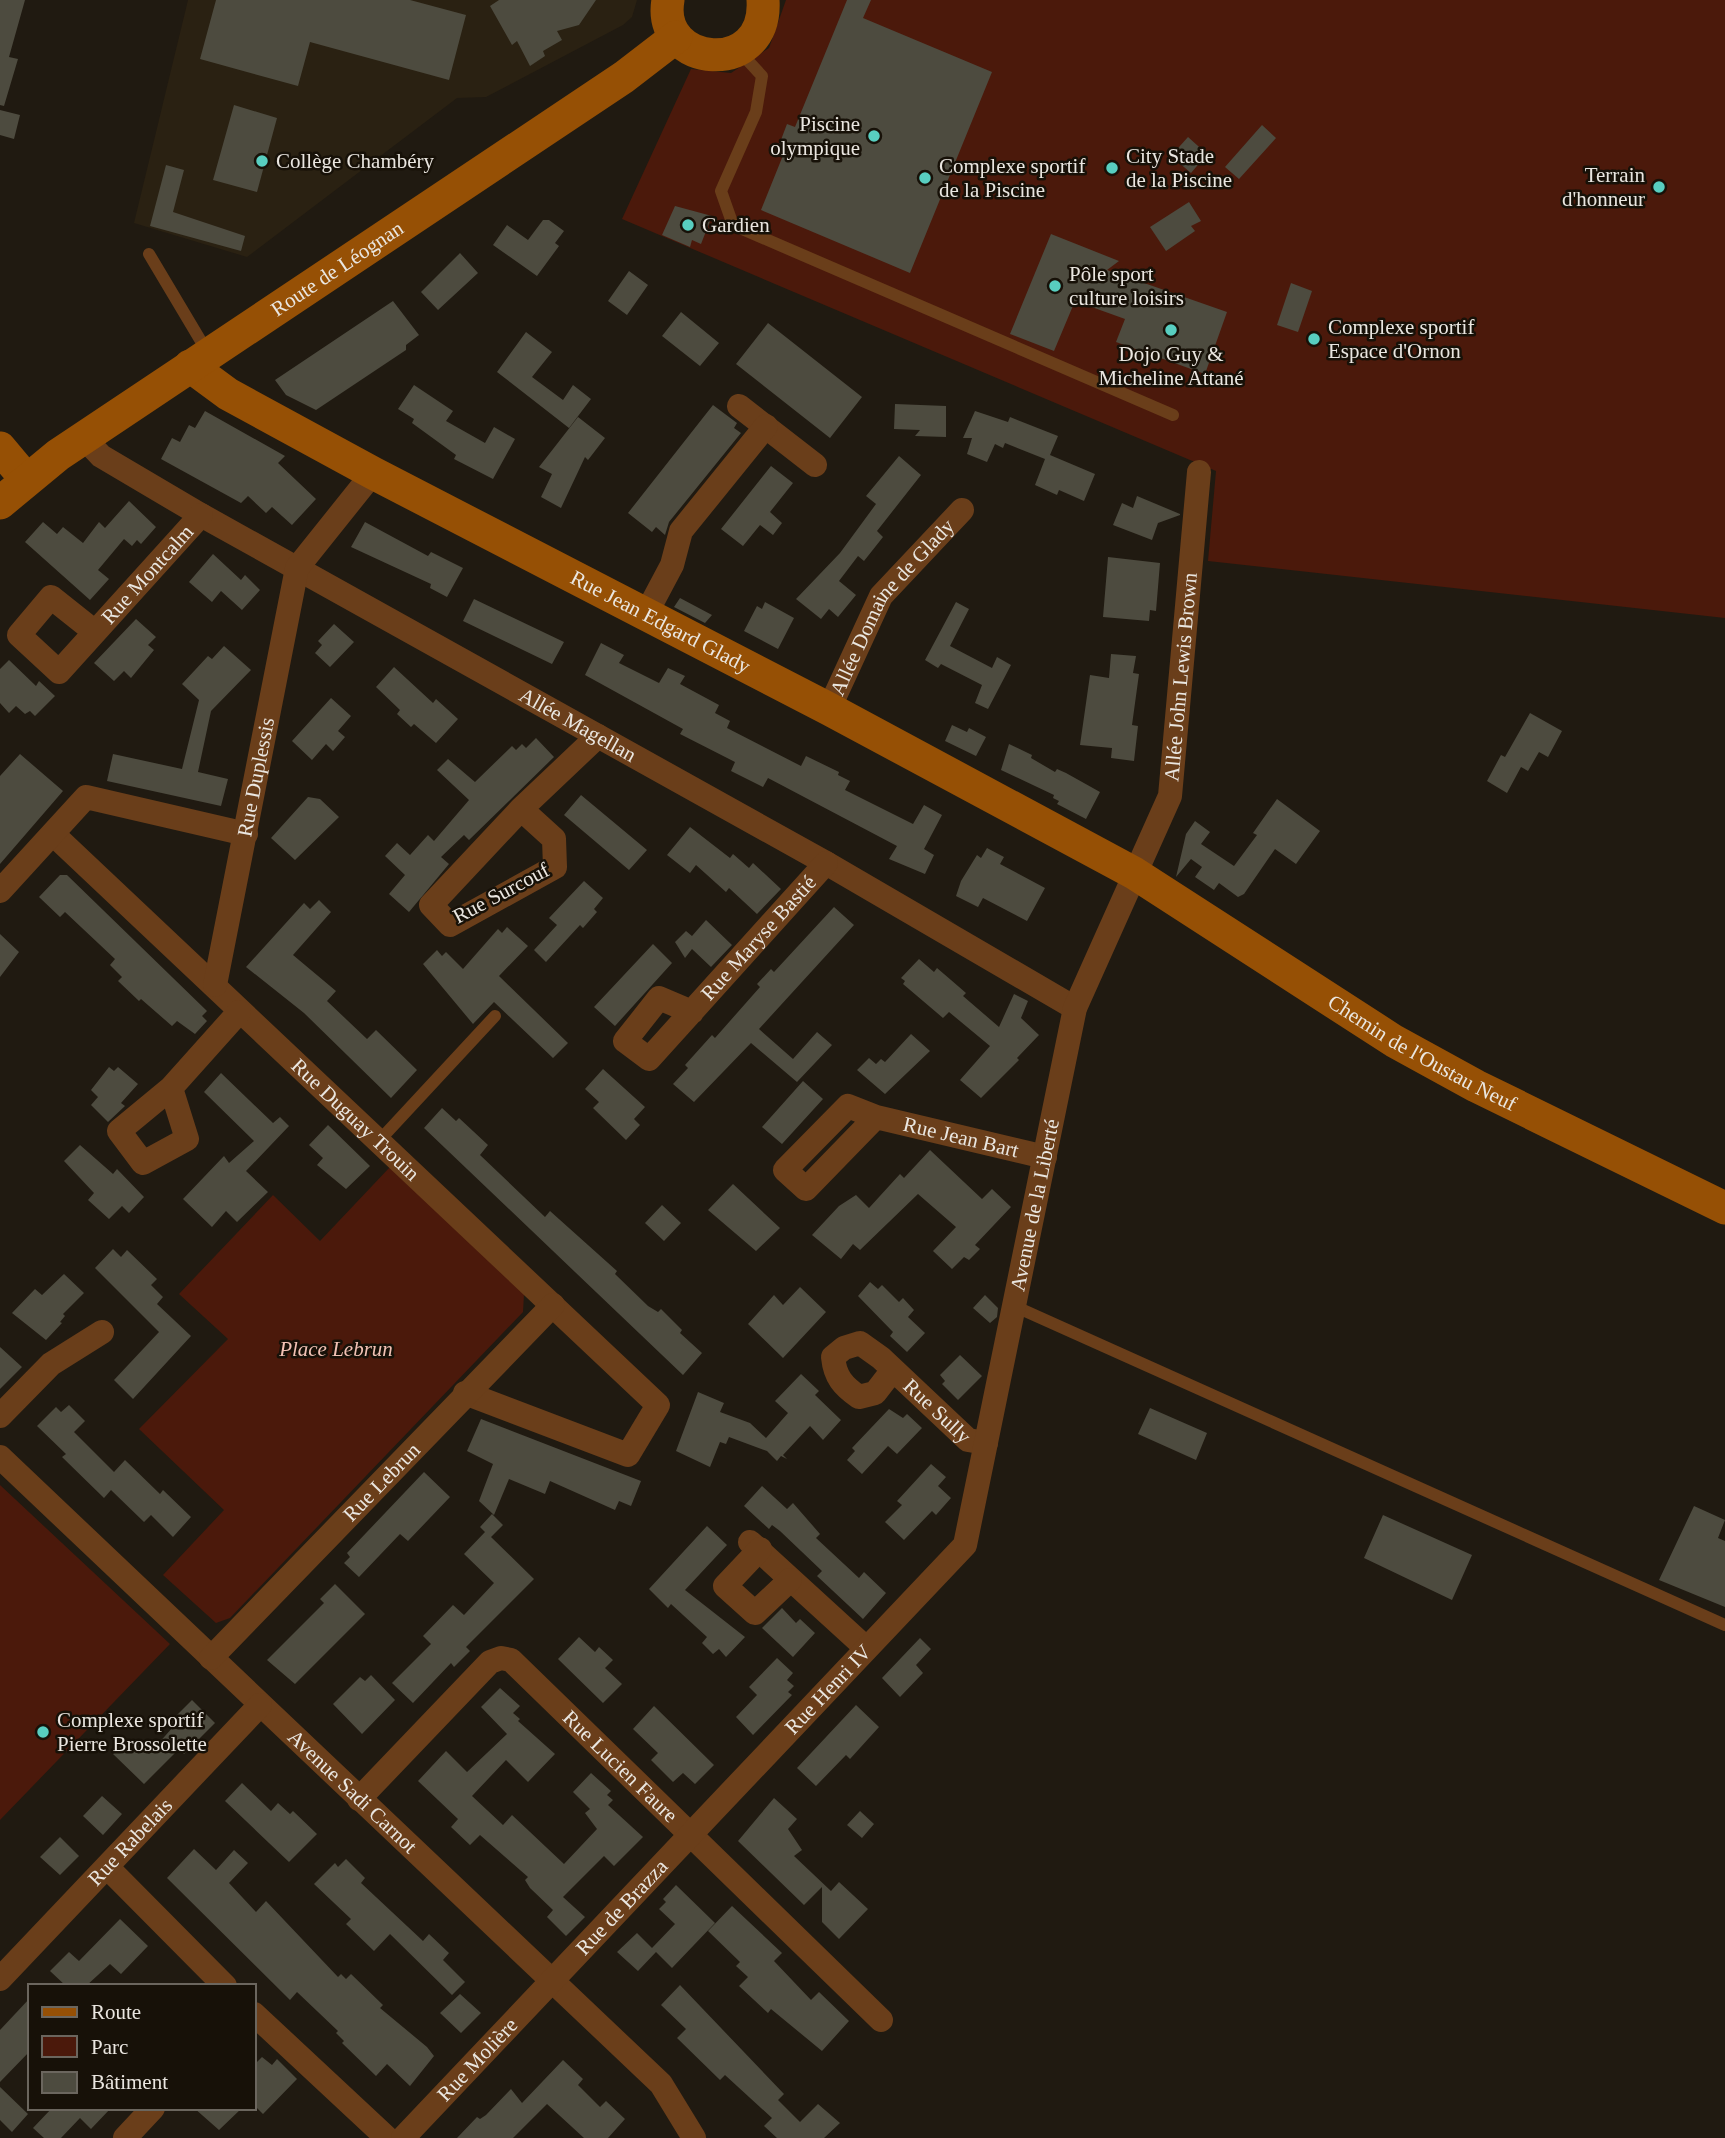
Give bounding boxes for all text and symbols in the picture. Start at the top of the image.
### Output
place label: Piscine olympique [770,112,860,160]
marker: Piscine olympique [866,128,882,144]
place label: City Stade de la Piscine [1126,144,1232,192]
place label: Collège Chambéry [276,149,435,173]
marker: Collège Chambéry [254,153,270,169]
place label: Complexe sportif de la Piscine [939,154,1085,202]
marker: City Stade de la Piscine [1104,160,1120,176]
place label: Terrain d'honneur [1562,163,1645,211]
marker: Complexe sportif de la Piscine [917,170,933,186]
marker: Terrain d'honneur [1651,179,1667,195]
place label: Gardien [702,213,770,237]
street label: Route de Léognan [266,216,408,321]
marker: Gardien [680,217,696,233]
place label: Pôle sport culture loisirs [1069,262,1184,310]
marker: Pôle sport culture loisirs [1047,278,1063,294]
place label: Complexe sportif Espace d'Ornon [1328,315,1474,363]
marker: Dojo Guy & Micheline Attané [1163,322,1179,338]
marker: Complexe sportif Espace d'Ornon [1306,331,1322,347]
place label: Dojo Guy & Micheline Attané [1098,342,1244,390]
street label: Allée Domaine de Glady [825,514,960,699]
street label: Rue Montcalm [96,520,198,629]
street label: Rue Jean Edgard Glady [567,565,755,678]
street label: Allée John Lewis Brown [1159,571,1202,782]
street label: Allée Magellan [515,683,641,767]
street label: Rue Duplessis [232,715,279,839]
street label: Rue Surcouf [449,858,553,928]
street label: Rue Maryse Bastié [696,870,821,1005]
street label: Chemin de l'Oustau Neuf [1323,990,1520,1116]
street label: Rue Duguay Trouin [287,1054,425,1186]
street label: Rue Jean Bart [901,1112,1021,1162]
street label: Avenue de la Liberté [1005,1117,1064,1293]
park label: Place Lebrun [278,1337,393,1361]
street label: Rue Sully [899,1374,976,1449]
street label: Rue Lebrun [338,1438,425,1526]
street label: Rue Henri IV [780,1640,876,1739]
street label: Rue Lucien Faure [558,1705,683,1827]
place label: Complexe sportif Pierre Brossolette [57,1708,207,1756]
marker: Complexe sportif Pierre Brossolette [35,1724,51,1740]
street label: Avenue Sadi Carnot [283,1725,422,1858]
street label: Rue Rabelais [83,1793,177,1891]
street label: Rue de Brazza [571,1854,673,1960]
legend [28,1984,256,2110]
text: Route [91,2000,141,2024]
street label: Rue Molière [432,2013,522,2106]
text: Parc [91,2035,128,2059]
text: Bâtiment [91,2070,168,2094]

